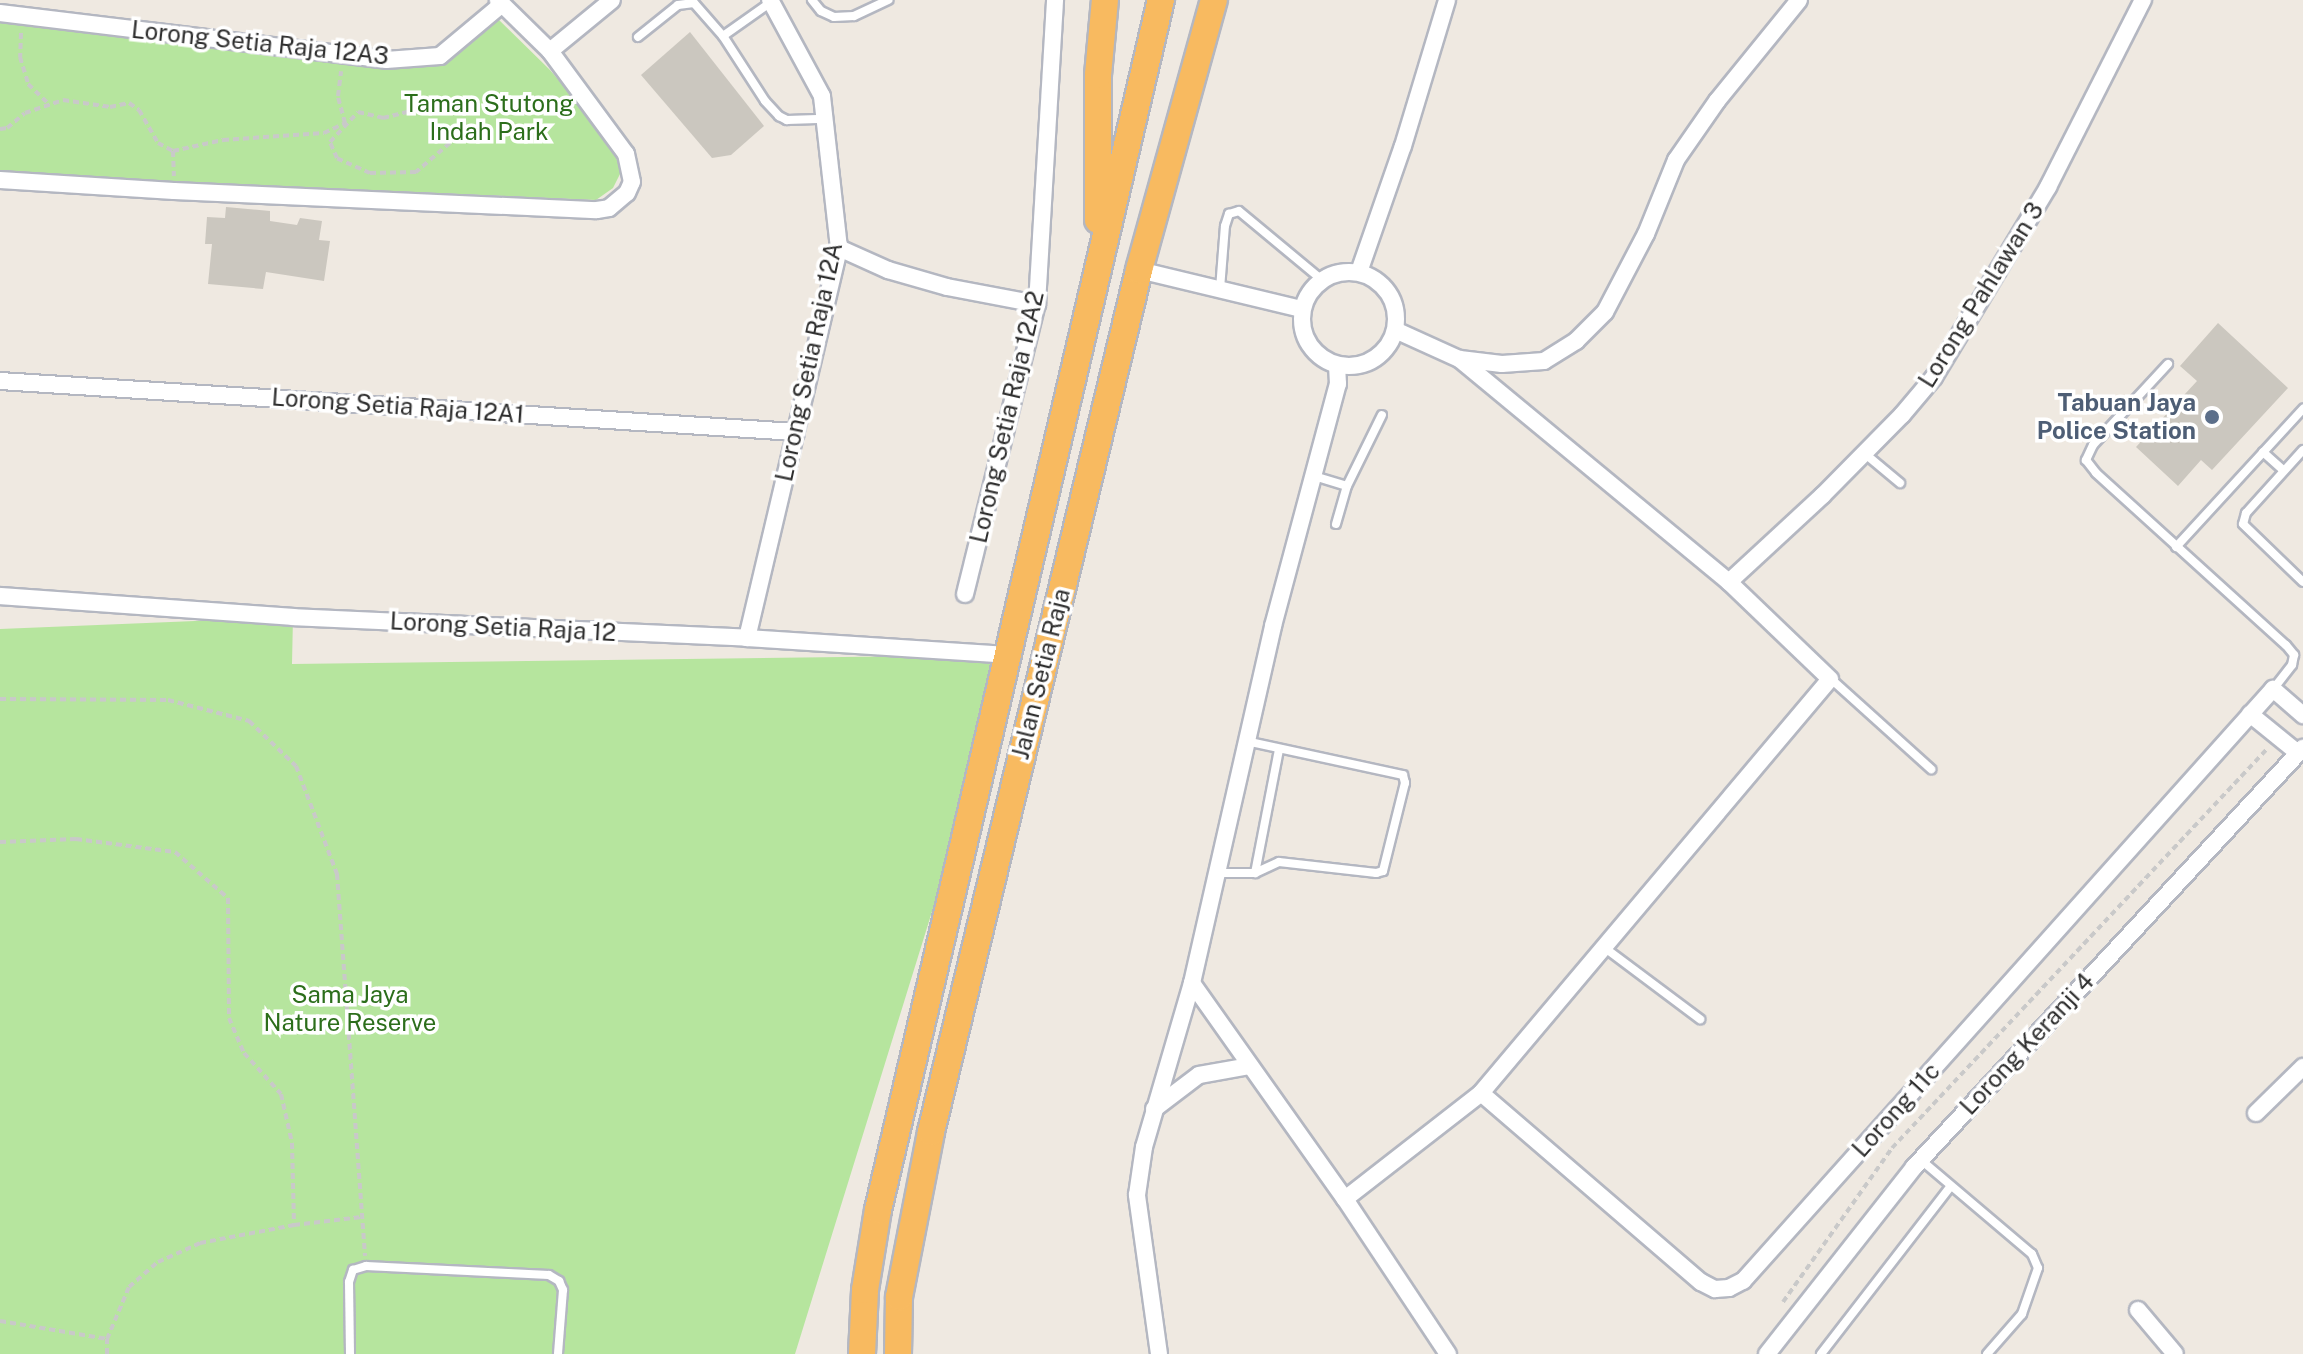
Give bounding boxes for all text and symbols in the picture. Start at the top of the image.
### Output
street label: Lorong Setia Raja 12A3 [130,15,390,71]
park label: Taman Stutong Indah Park [404,90,574,146]
street label: Lorong Pahlawan 3 [1912,197,2050,393]
street label: Lorong Setia Raja 12A [770,240,848,484]
street label: Lorong Setia Raja 12A2 [964,288,1050,546]
street label: Lorong Setia Raja 12A1 [271,383,525,429]
place label: Tabuan Jaya Police Station [2037,389,2196,445]
marker: Tabuan Jaya Police Station [2203,408,2221,426]
street label: Jalan Setia Raja [1006,586,1076,762]
street label: Lorong Setia Raja 12 [389,607,617,647]
street label: Lorong Keranji 4 [1954,967,2100,1121]
park label: Sama Jaya Nature Reserve [264,981,436,1037]
street label: Lorong 11c [1846,1057,1946,1163]

